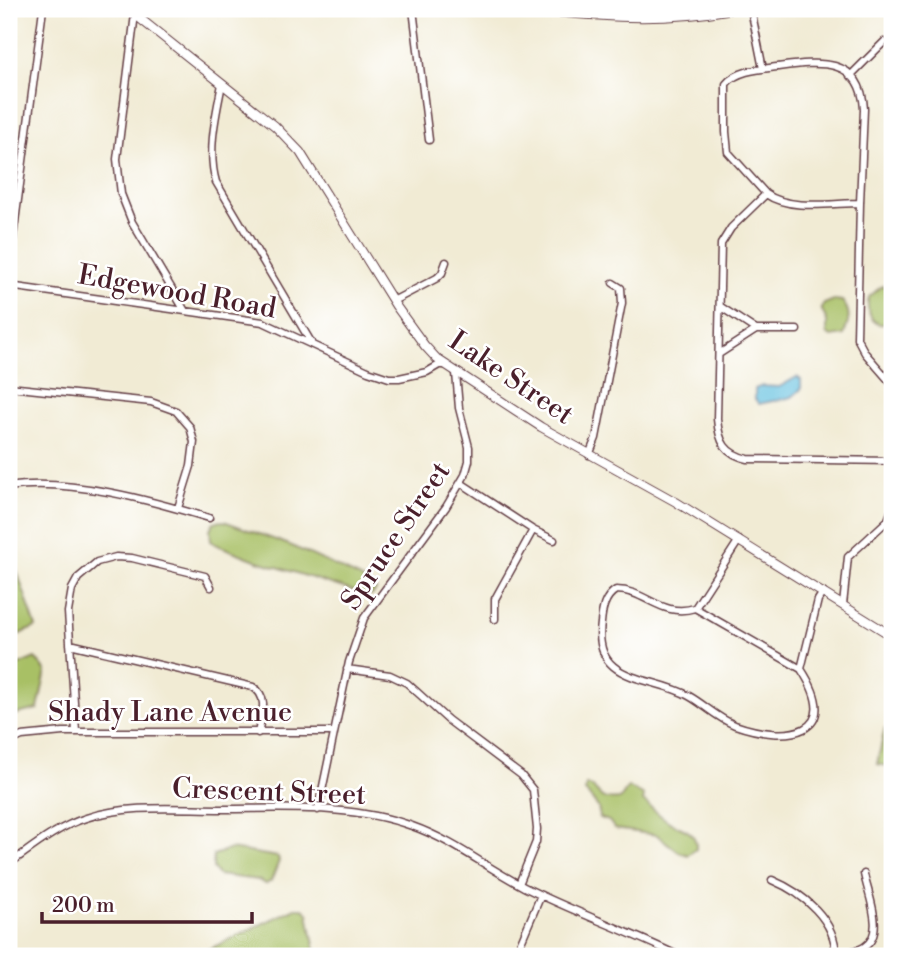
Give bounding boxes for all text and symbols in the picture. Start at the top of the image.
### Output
street label: Edgewood Road [75,257,279,327]
street label: Lake Street [442,323,580,433]
street label: Spruce Street [334,455,458,617]
street label: Shady Lane Avenue [48,695,292,730]
street label: Crescent Street [171,771,367,813]
scale bar [42,881,252,925]
text: 200 m [52,893,115,919]

